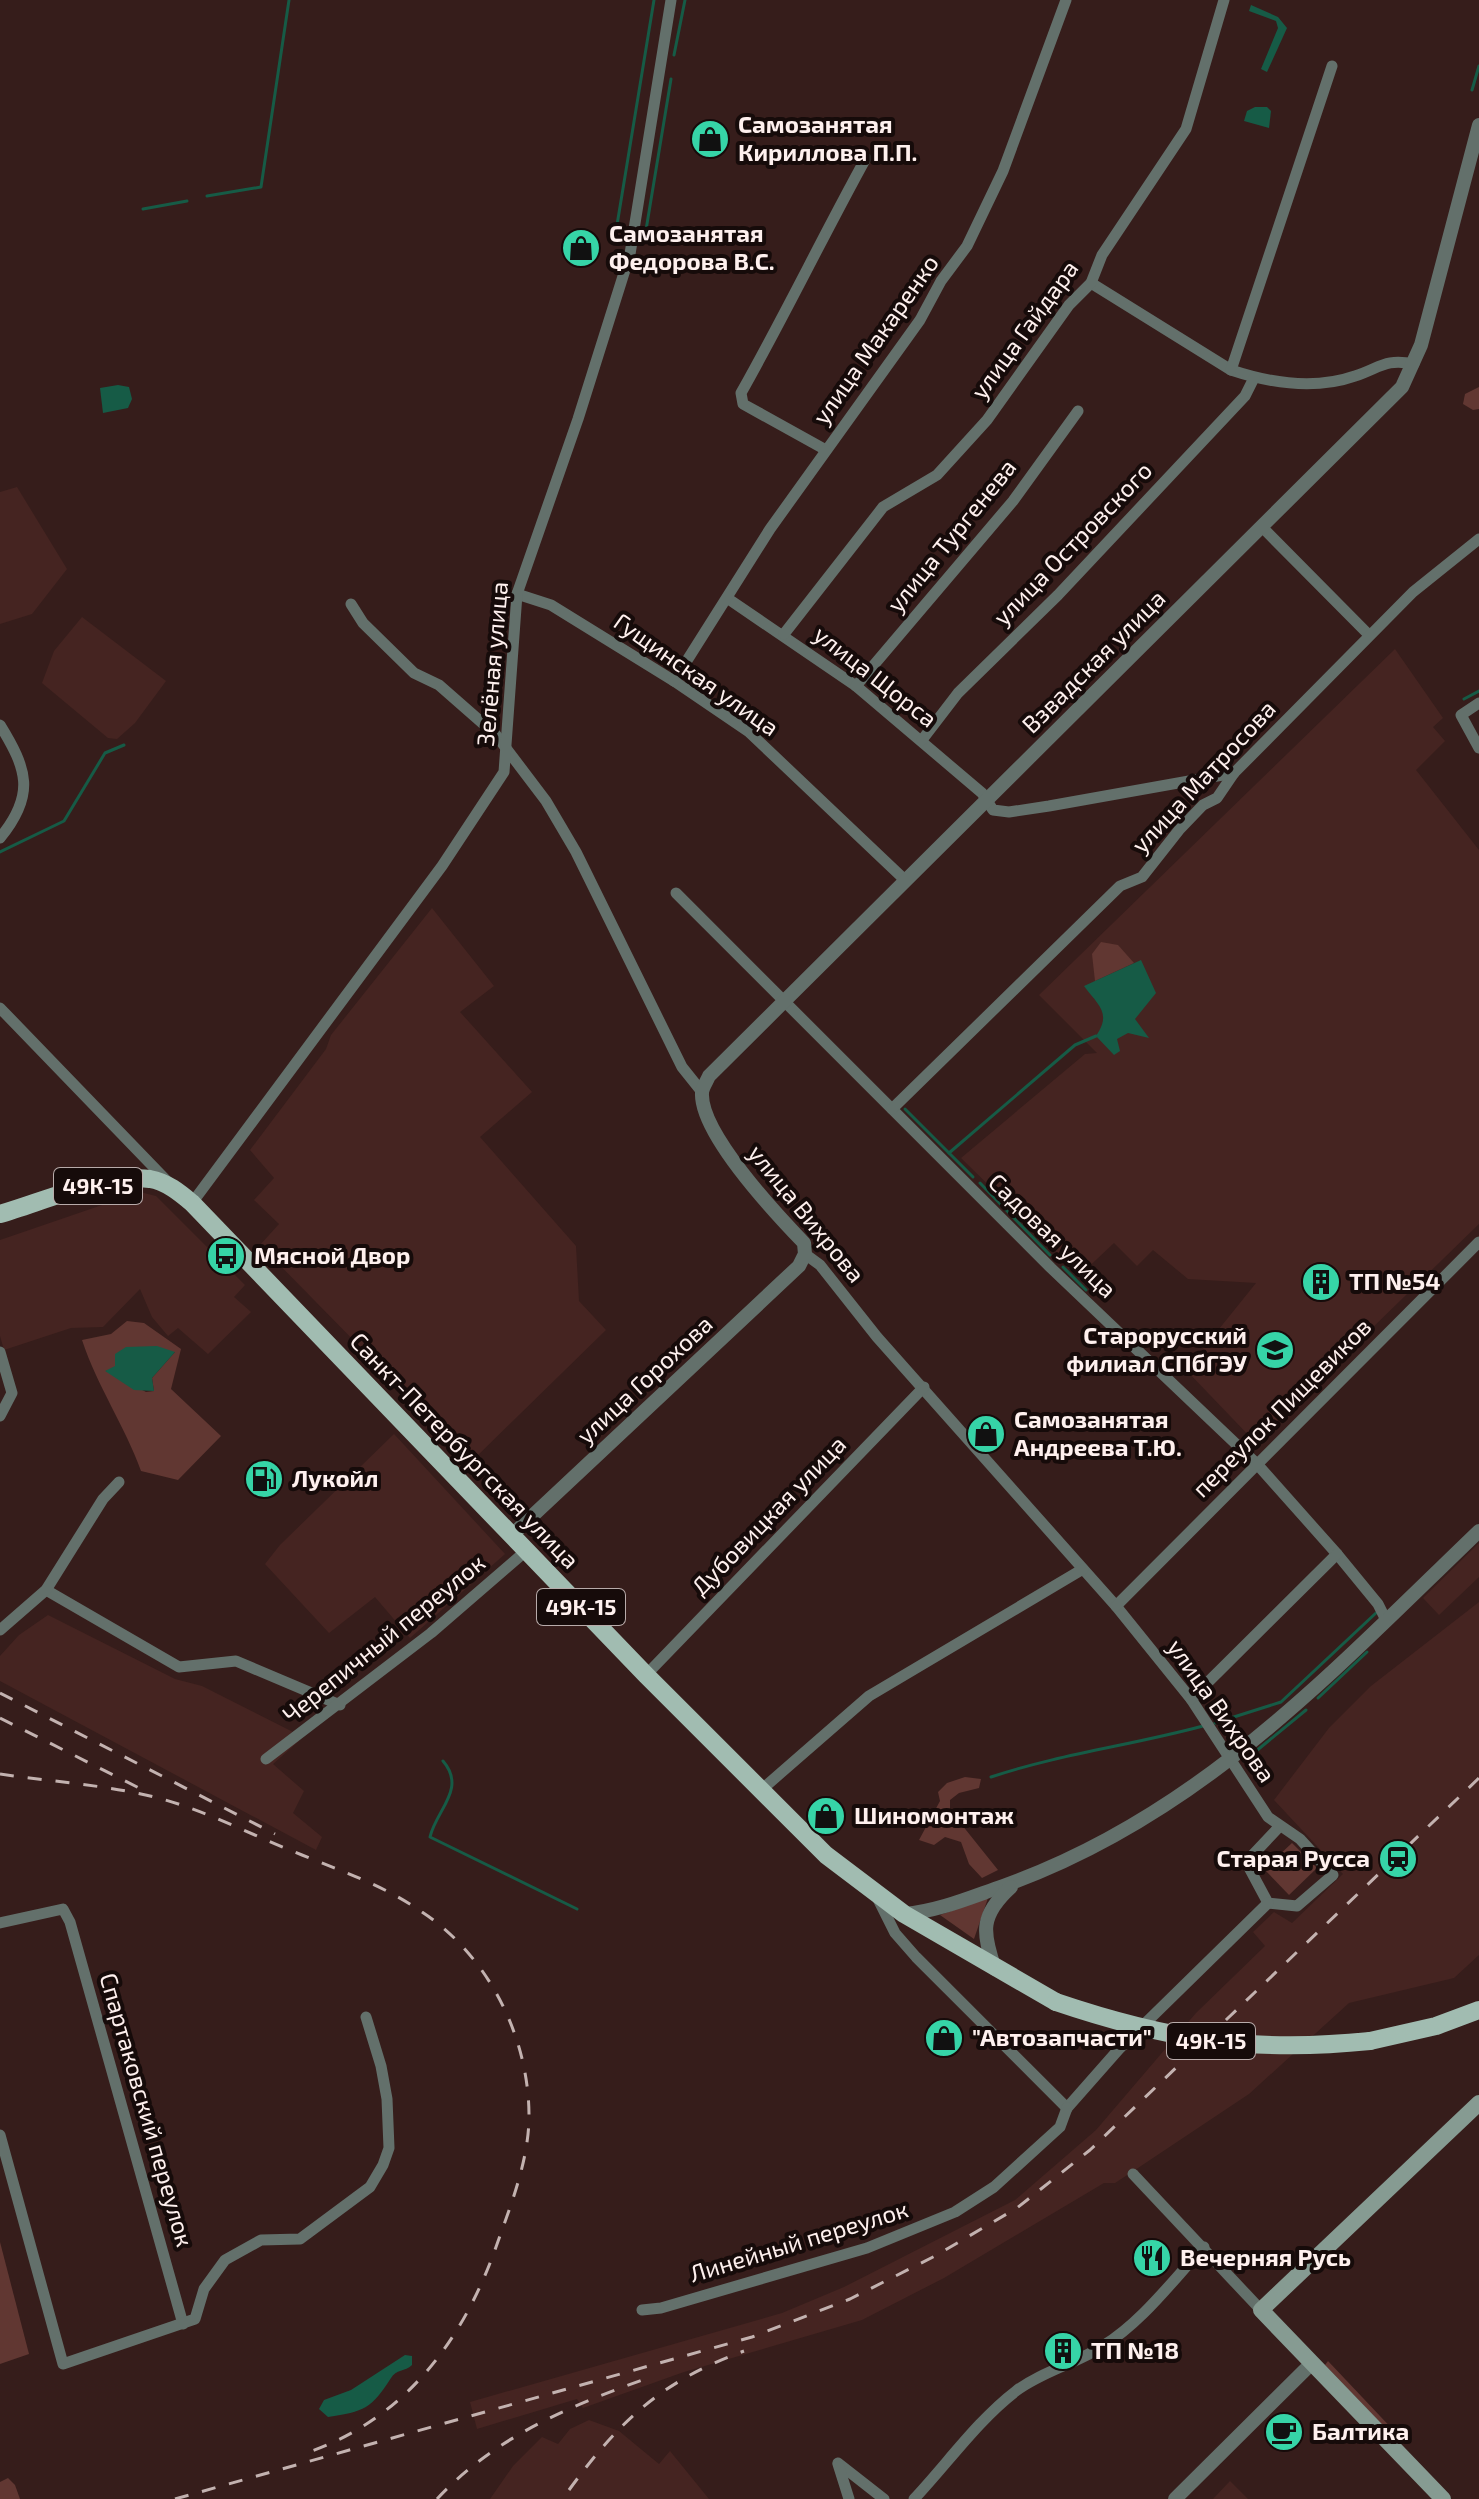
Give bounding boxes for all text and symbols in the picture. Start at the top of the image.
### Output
place label: Самозанятая Кириллова П.П. [738,109,917,166]
shop icon: Самозанятая Кириллова П.П. [689,118,731,160]
place label: Самозанятая Федорова В.С. [609,218,775,275]
shop icon: Самозанятая Федорова В.С. [560,227,602,269]
street label: улица Макаренко [805,249,945,430]
street label: улица Гайдара [964,254,1085,405]
street label: улица Тургенева [880,453,1022,618]
street label: улица Островского [987,455,1158,631]
street label: Зелёная улица [470,580,514,748]
street label: Взвадская улица [1015,583,1171,739]
street label: Гущинская улица [608,606,785,742]
street label: улица Щорса [808,619,943,734]
street label: улица Матросова [1125,694,1282,859]
street label: улица Вихрова [742,1139,871,1288]
street label: Садовая улица [982,1167,1123,1304]
road number: 49К-15 [54,1168,142,1204]
bus stop icon: Мясной Двор [205,1235,247,1277]
place label: Мясной Двор [254,1240,411,1269]
building icon: ТП №54 [1300,1261,1342,1303]
place label: ТП №54 [1349,1266,1440,1295]
street label: улица Горохова [570,1309,719,1450]
street label: переулок Пищевиков [1185,1311,1377,1503]
place label: Старорусский филиал СПбГЭУ [1066,1320,1248,1377]
street label: Санкт-Петербургская улица [344,1326,586,1575]
school or university icon: Старорусский филиал СПбГЭУ [1254,1329,1296,1371]
place label: Самозанятая Андреева Т.Ю. [1014,1404,1182,1461]
shop icon: Самозанятая Андреева Т.Ю. [965,1413,1007,1455]
street label: Дубовицкая улица [685,1429,852,1601]
fuel station icon: Лукойл [243,1458,285,1500]
place label: Лукойл [292,1463,378,1492]
street label: Черепичный переулок [276,1547,491,1729]
road number: 49К-15 [537,1589,625,1625]
street label: улица Вихрова [1161,1633,1282,1788]
shop icon: Шиномонтаж [805,1795,847,1837]
place label: Шиномонтаж [854,1800,1014,1829]
station icon: Старая Русса [1377,1838,1419,1880]
place label: Старая Русса [1216,1843,1370,1872]
street label: Спартаковский переулок [93,1969,200,2250]
shop icon: "Автозапчасти" [923,2017,965,2059]
place label: "Автозапчасти" [972,2022,1152,2051]
road number: 49К-15 [1167,2023,1255,2059]
street label: Линейный переулок [686,2193,912,2289]
restaurant icon: Вечерняя Русь [1131,2237,1173,2279]
place label: Вечерняя Русь [1180,2242,1351,2271]
building icon: ТП №18 [1042,2330,1084,2372]
place label: ТП №18 [1091,2335,1179,2364]
cafe icon: Балтика [1263,2411,1305,2453]
place label: Балтика [1312,2416,1409,2445]

